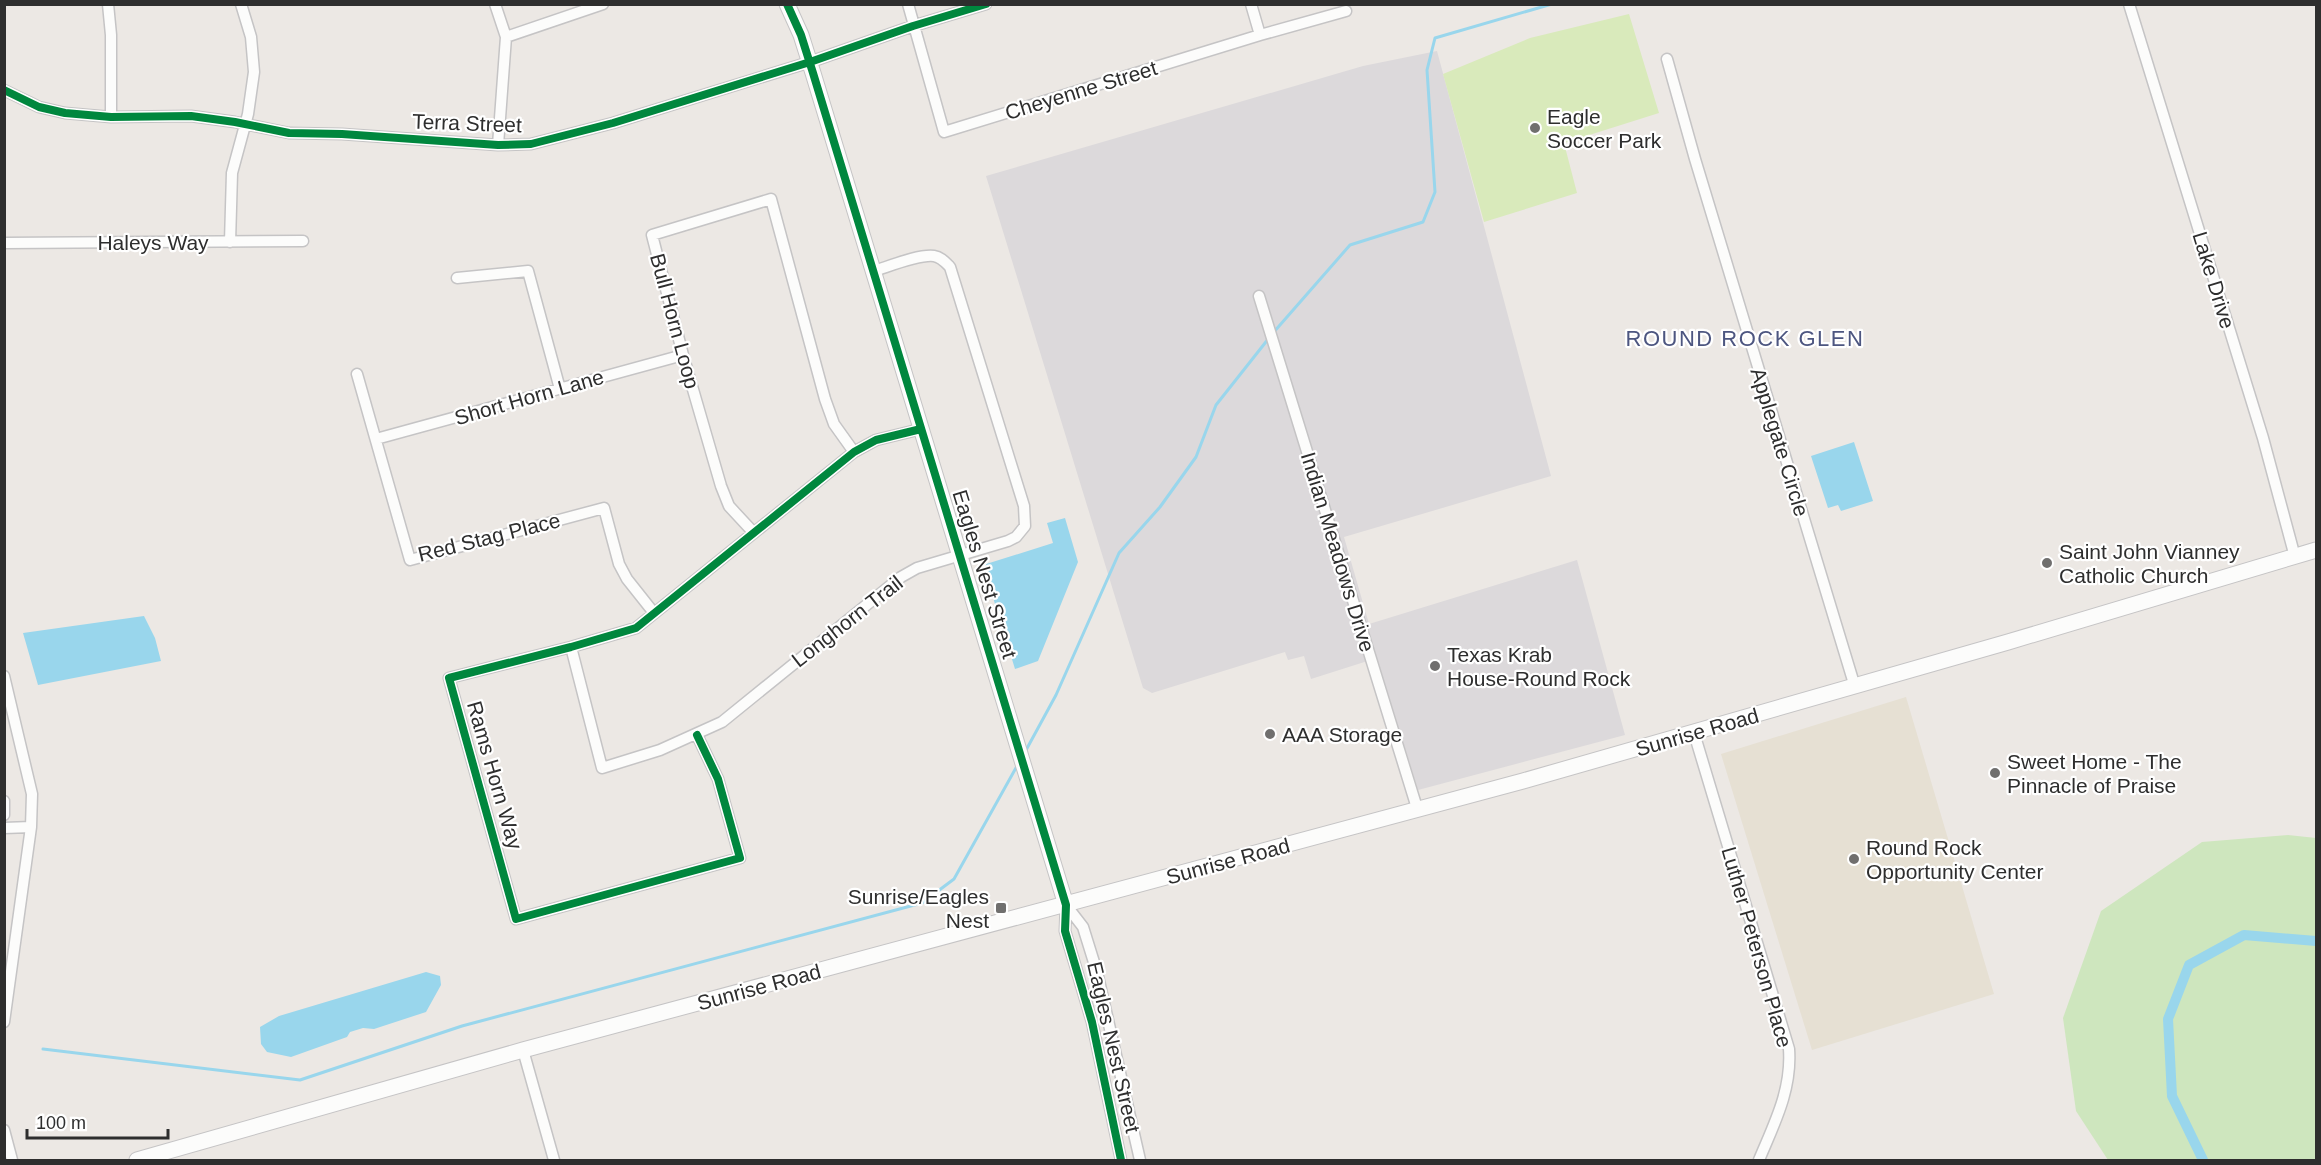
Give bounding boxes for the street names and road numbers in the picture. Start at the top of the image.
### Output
street label: Cheyenne Street [1002,56,1160,124]
street label: Terra Street [412,110,522,136]
street label: Lake Drive [2188,229,2240,331]
street label: Haleys Way [97,231,209,254]
street label: Bull Horn Loop [646,251,704,391]
street label: Short Horn Lane [452,365,606,429]
street label: Applegate Circle [1746,365,1814,519]
street label: Indian Meadows Drive [1297,449,1379,655]
street label: Eagles Nest Street [948,487,1022,661]
street label: Red Stag Place [415,508,563,566]
street label: Longhorn Trail [787,571,907,671]
street label: Rams Horn Way [463,698,527,852]
street label: Sunrise Road [1633,703,1761,761]
street label: Sunrise Road [1164,833,1292,889]
street label: Luther Peterson Place [1717,844,1797,1050]
street label: Sunrise Road [695,959,823,1015]
street label: Eagles Nest Street [1083,959,1145,1135]

